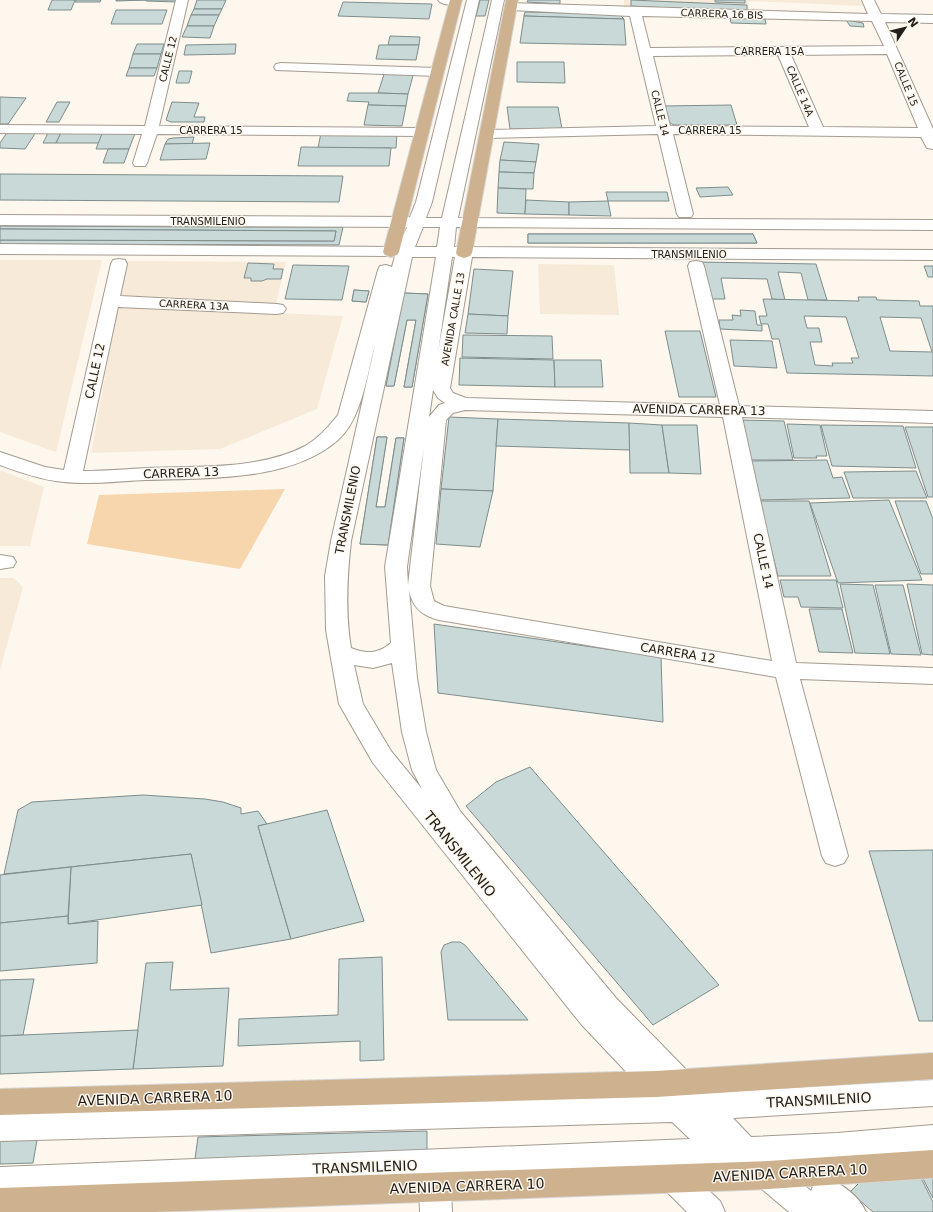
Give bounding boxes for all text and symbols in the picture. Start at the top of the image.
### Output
street label: CARRERA 16 BIS [680,7,764,21]
north arrow [885,8,925,48]
text: N [905,15,921,30]
street label: CALLE 12 [157,35,179,83]
street label: CARRERA 15A [734,46,804,57]
street label: CALLE 15 [892,60,920,108]
street label: CALLE 14A [784,64,816,118]
street label: CALLE 14 [649,89,671,137]
street label: CARRERA 15 [179,125,243,136]
street label: CARRERA 15 [678,125,742,136]
street label: TRANSMILENIO [169,216,246,227]
street label: TRANSMILENIO [650,249,727,260]
street label: AVENIDA CALLE 13 [439,271,467,367]
street label: CARRERA 13A [159,298,229,312]
street label: CALLE 12 [82,342,108,400]
street label: AVENIDA CARRERA 13 [632,402,766,418]
street label: TRANSMILENIO [332,464,363,557]
street label: CARRERA 13 [143,465,219,481]
street label: CALLE 14 [750,532,776,590]
street label: CARRERA 12 [639,640,717,666]
street label: TRANSMILENIO [420,807,499,900]
street label: AVENIDA CARRERA 10 [77,1087,233,1109]
street label: TRANSMILENIO [765,1089,872,1111]
street label: TRANSMILENIO [311,1157,418,1177]
street label: AVENIDA CARRERA 10 [712,1161,868,1185]
street label: AVENIDA CARRERA 10 [389,1175,545,1197]

